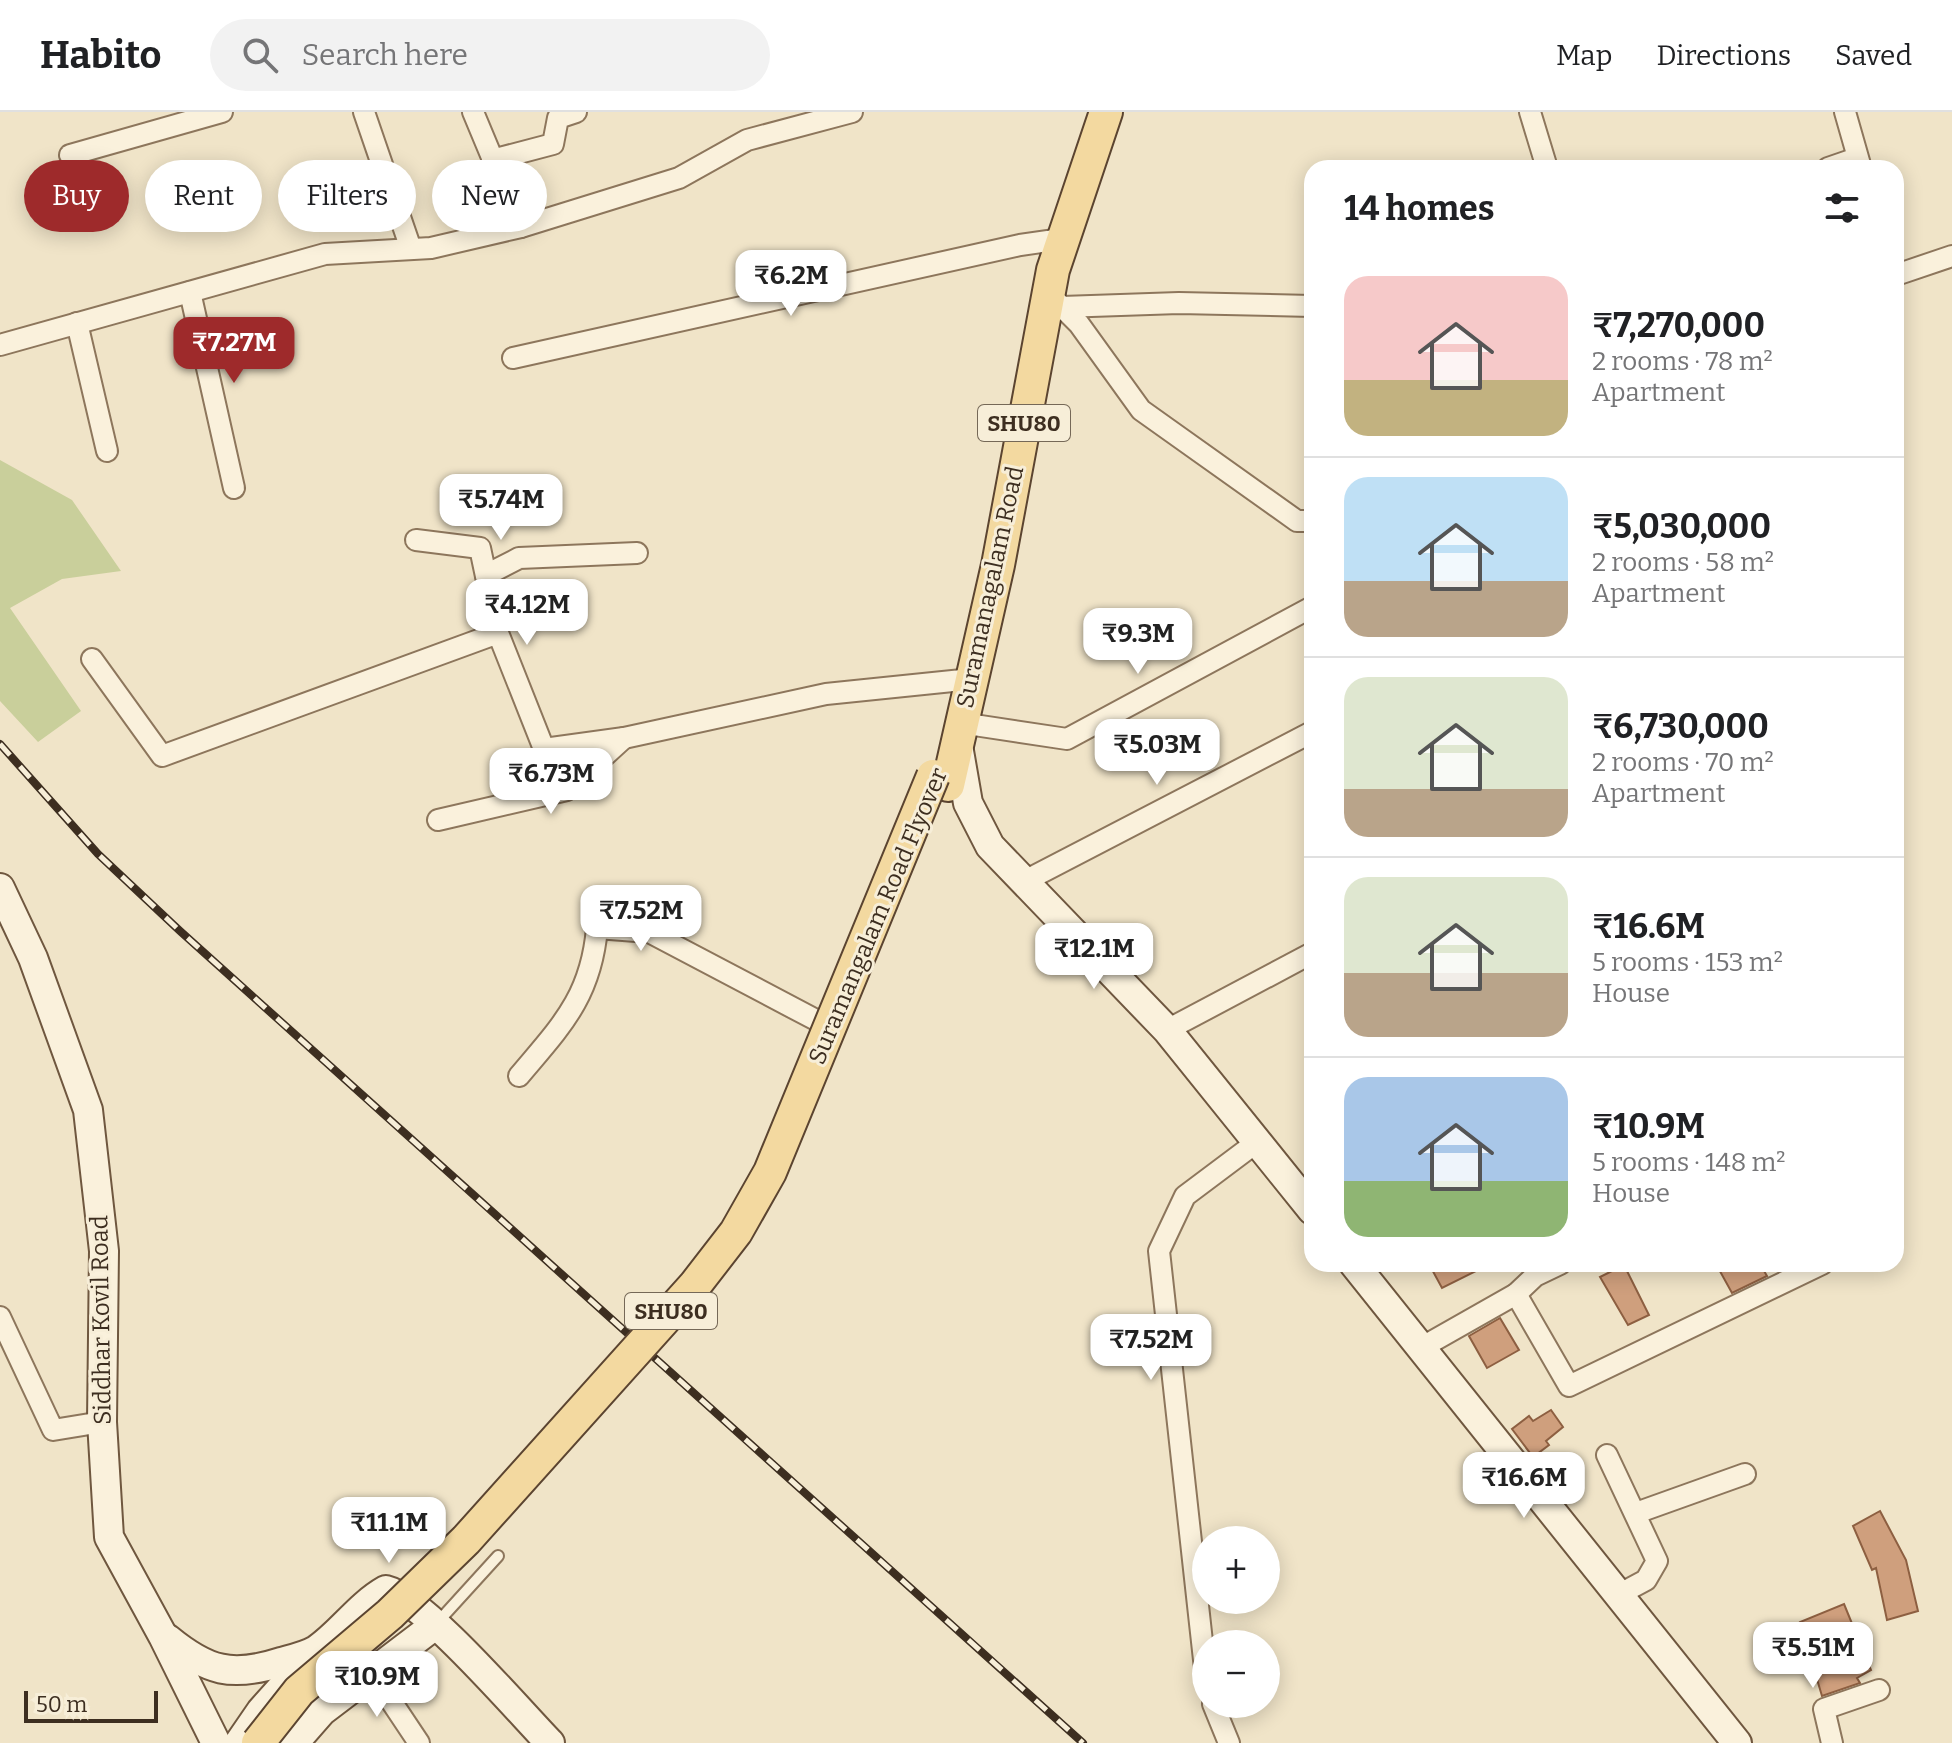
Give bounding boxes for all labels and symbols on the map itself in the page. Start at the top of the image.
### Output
pin: ₹6.2M [735,250,847,318]
pin: ₹7.27M [169,317,299,385]
road number: SHU80 [978,405,1070,441]
street label: Suramanagalam Road [951,464,1029,710]
pin: ₹5.74M [436,474,566,542]
pin: ₹4.12M [462,579,592,647]
pin: ₹9.3M [1082,608,1194,676]
pin: ₹5.03M [1092,719,1222,787]
pin: ₹6.73M [486,748,616,816]
street label: Suramangalam Road Flyover [803,763,953,1068]
pin: ₹7.52M [576,885,706,953]
pin: ₹12.1M [1029,923,1159,991]
street label: Siddhar Kovil Road [85,1215,117,1425]
road number: SHU80 [625,1293,717,1329]
pin: ₹7.52M [1086,1314,1216,1382]
pin: ₹16.6M [1459,1452,1589,1520]
pin: ₹11.1M [324,1497,454,1565]
pin: ₹5.51M [1748,1622,1878,1690]
pin: ₹10.9M [312,1651,442,1719]
scale bar [24,1687,158,1723]

